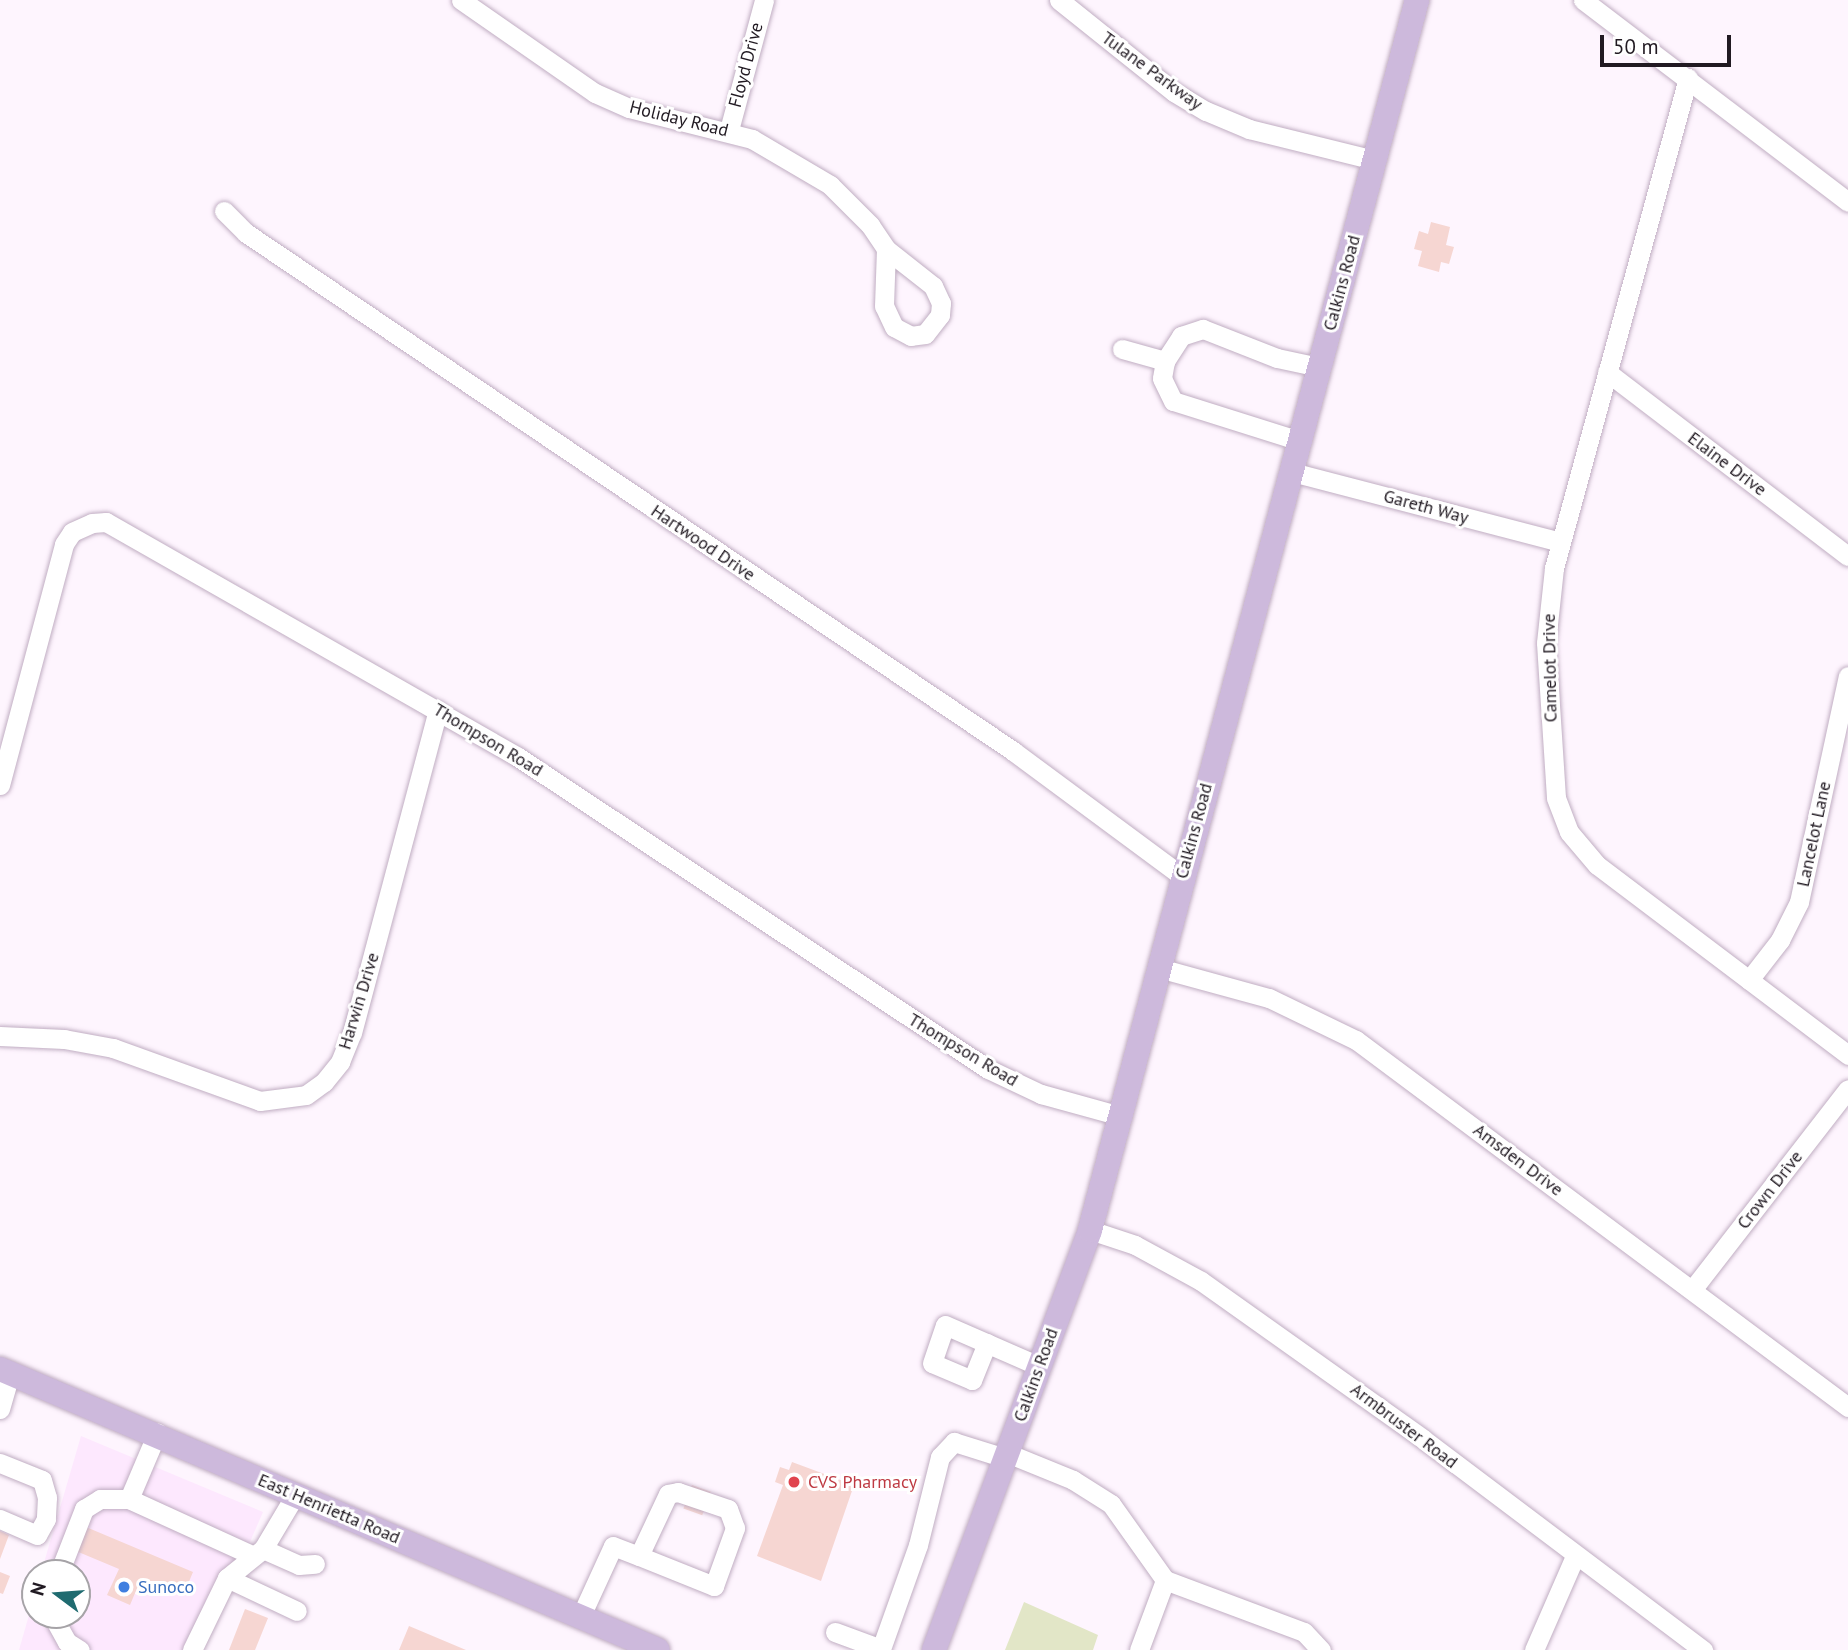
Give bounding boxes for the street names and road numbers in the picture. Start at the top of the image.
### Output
street label: Floyd Drive [724,20,768,110]
street label: Tulane Parkway [1097,27,1207,115]
street label: Holiday Road [627,96,731,142]
street label: Calkins Road [1319,233,1365,333]
street label: Elaine Drive [1683,427,1771,501]
street label: Gareth Way [1381,485,1471,529]
street label: Hartwood Drive [647,500,759,586]
street label: Camelot Drive [1538,613,1562,723]
street label: Thompson Road [429,699,547,781]
street label: Lancelot Lane [1792,779,1836,889]
street label: Calkins Road [1171,781,1217,881]
street label: Harwin Drive [334,950,384,1052]
street label: Thompson Road [904,1009,1022,1091]
street label: Amsden Drive [1469,1119,1567,1201]
street label: Crown Drive [1733,1146,1807,1234]
street label: Calkins Road [1009,1325,1063,1425]
street label: Armbruster Road [1346,1379,1462,1473]
street label: East Henrietta Road [255,1469,403,1549]

